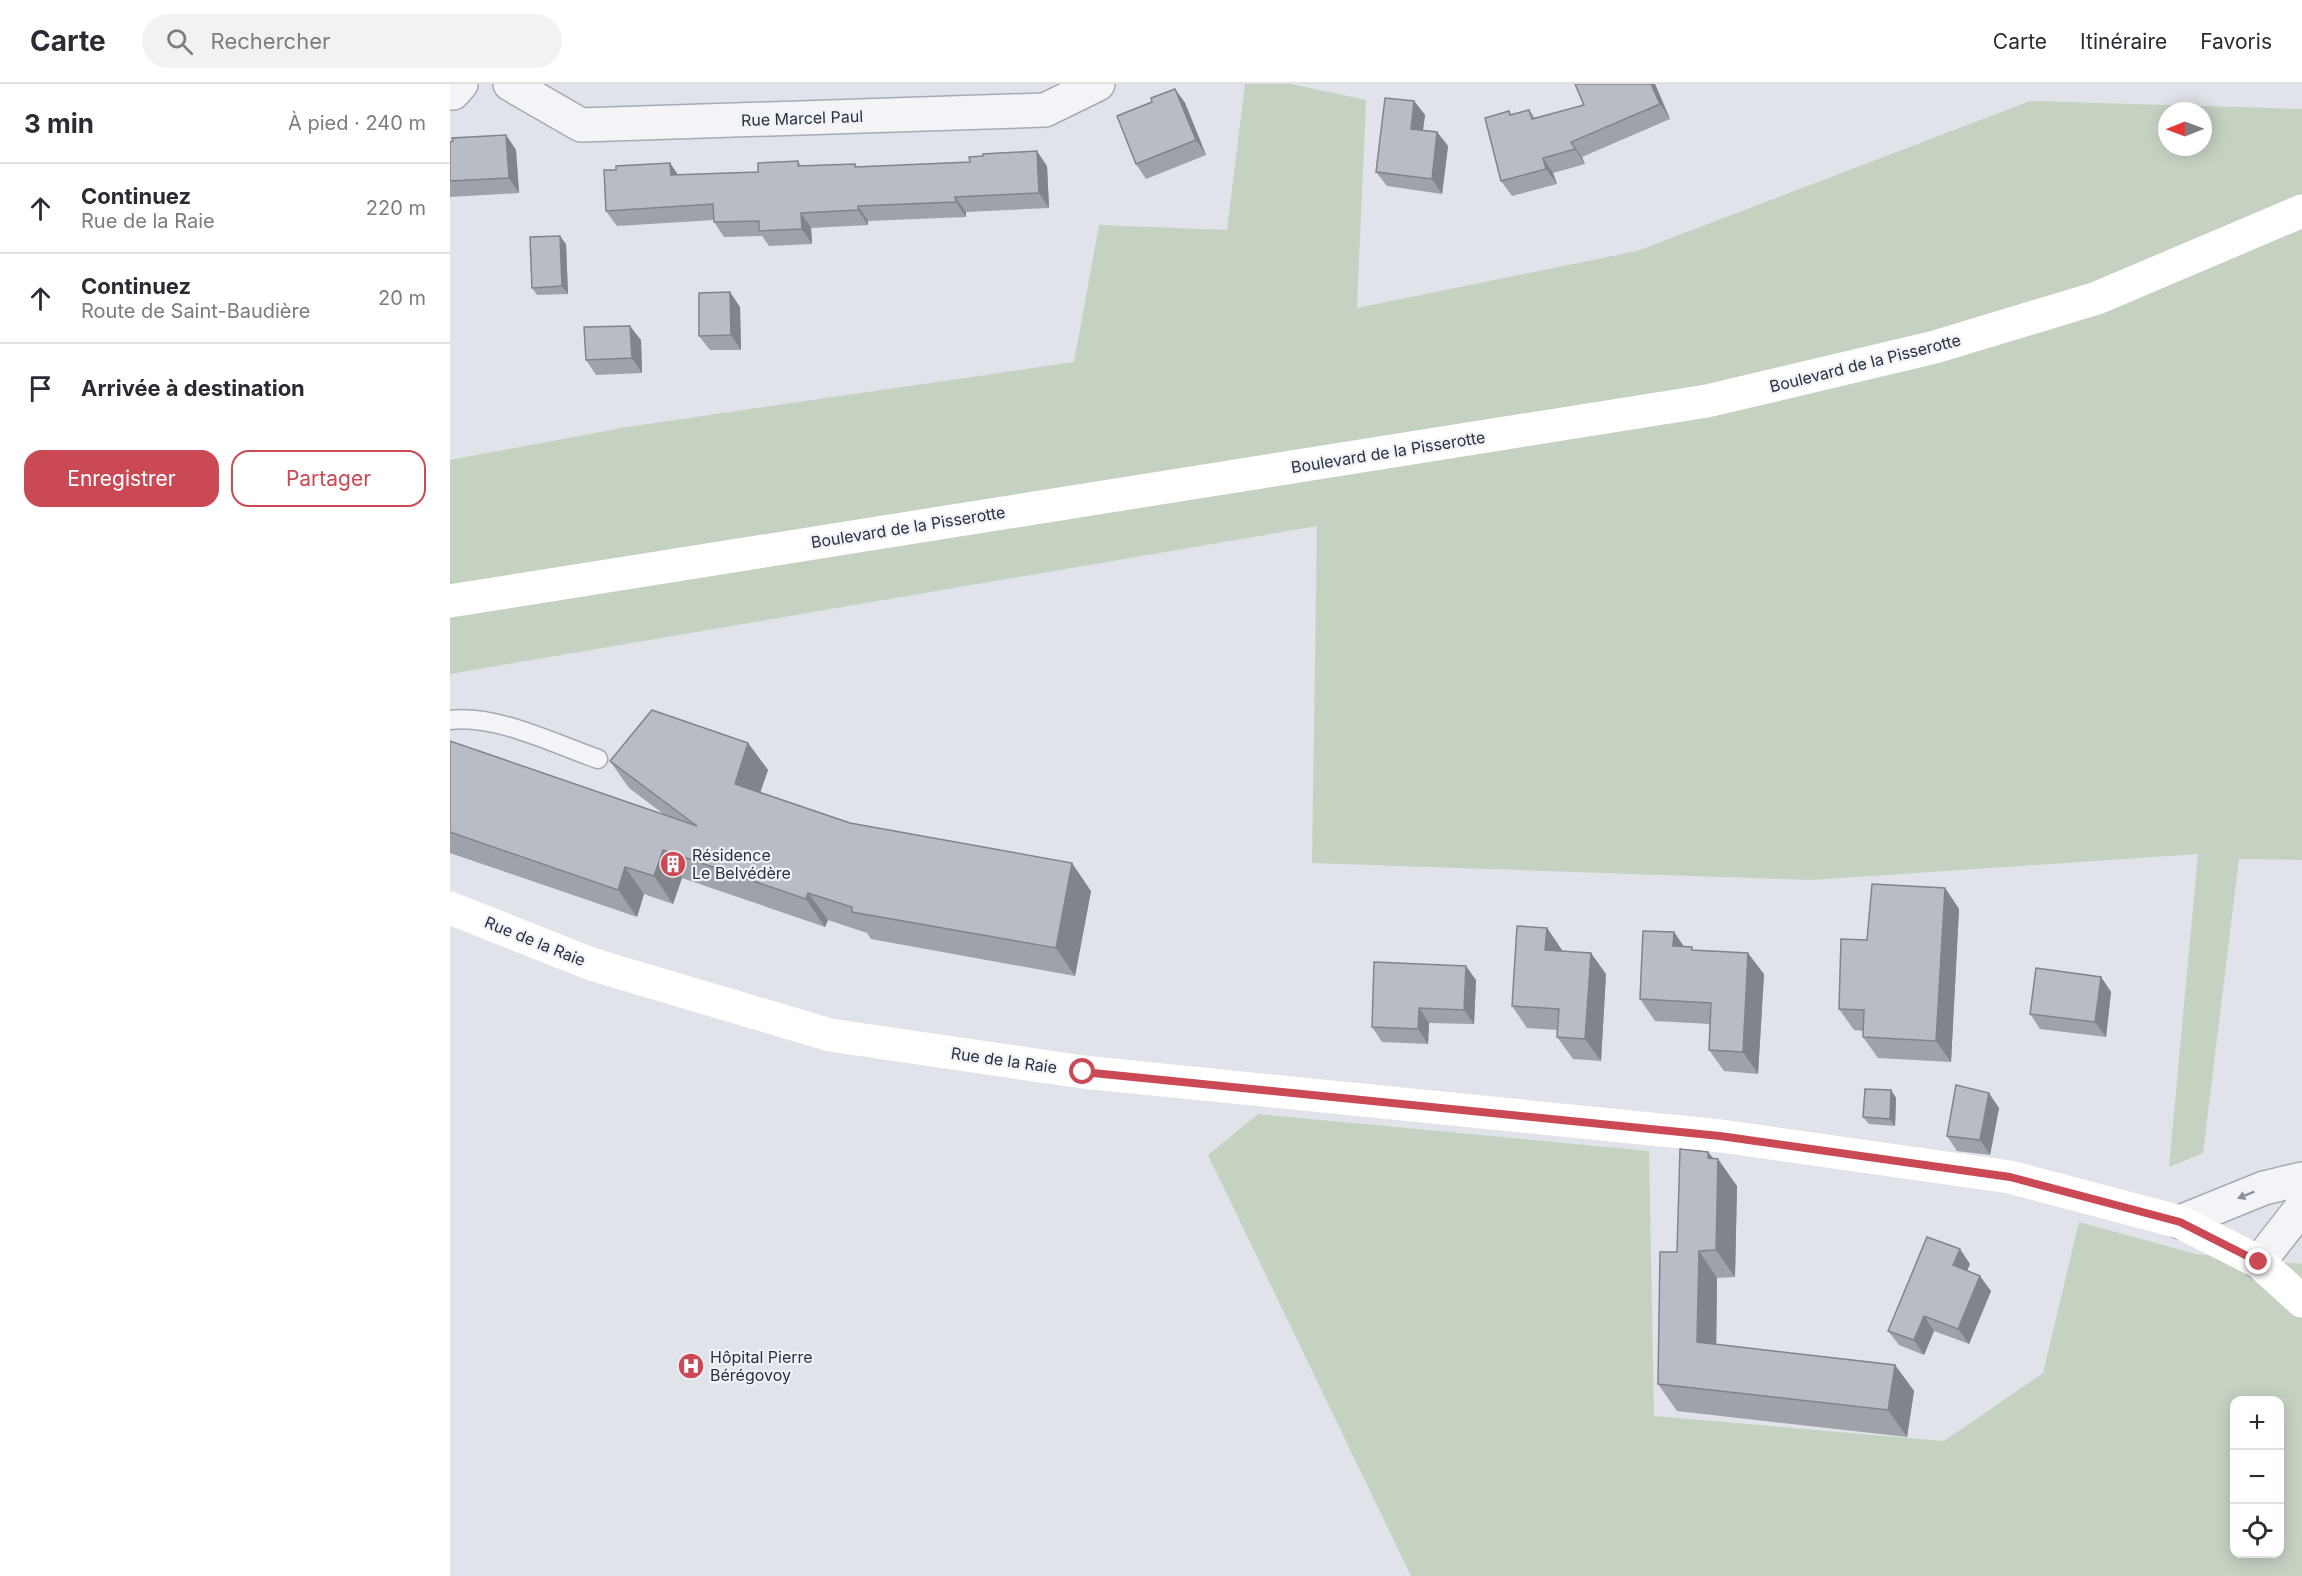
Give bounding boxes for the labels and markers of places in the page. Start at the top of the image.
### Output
place label: Résidence Le Belvédère [692,845,791,883]
building icon: Résidence Le Belvédère [658,849,688,879]
place label: Hôpital Pierre Bérégovoy [710,1347,813,1385]
hospital icon: Hôpital Pierre Bérégovoy [676,1351,706,1381]

